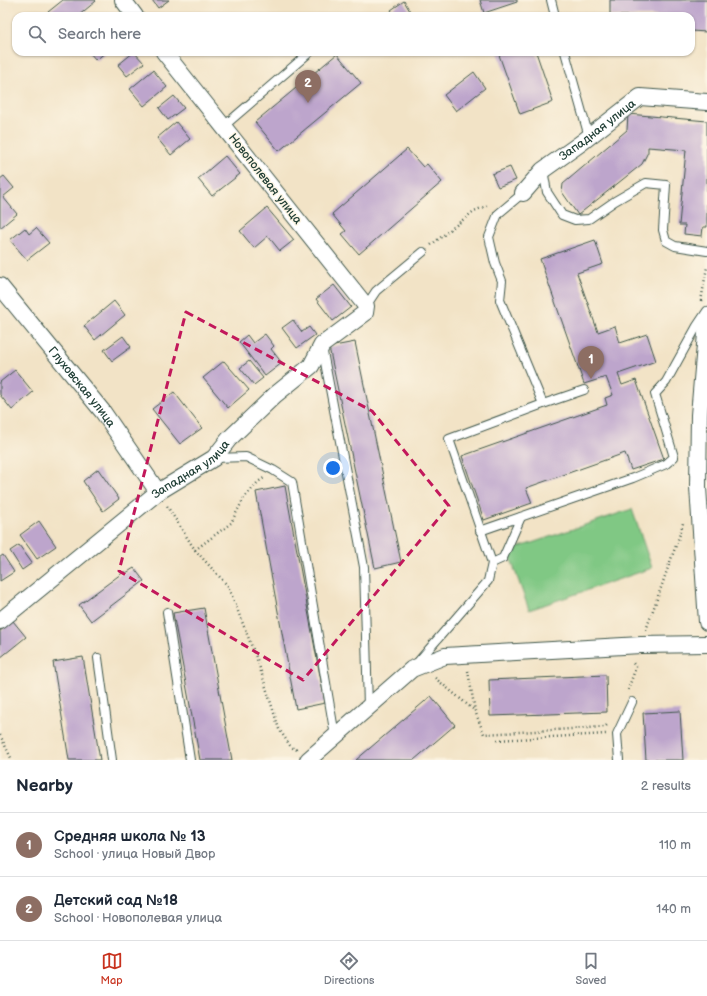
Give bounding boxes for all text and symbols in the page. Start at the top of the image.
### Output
search box [12,12,695,56]
icon: search [26,23,48,45]
text: Search here [58,25,141,44]
pin: 2 [295,70,321,103]
street label: Западная улица [556,96,639,164]
street label: Новополевая улица [225,131,305,227]
street label: Глуховская улица [45,343,119,430]
pin: 1 [578,346,604,379]
street label: Западная улица [148,437,233,502]
your location [323,458,343,478]
text: Nearby [16,776,73,796]
text: 2 results [641,778,691,794]
text: Средняя школа № 13 [54,827,206,846]
text: 1 [26,837,32,853]
text: 110 m [659,837,691,853]
text: School · улица Новый Двор [54,846,215,862]
text: Детский сад №18 [54,891,178,910]
text: 2 [25,901,33,917]
text: 140 m [656,901,691,917]
text: School · Новополевая улица [54,910,222,926]
tab: Map [101,950,123,987]
tab: Directions [324,950,374,987]
tab: Saved [576,950,606,987]

